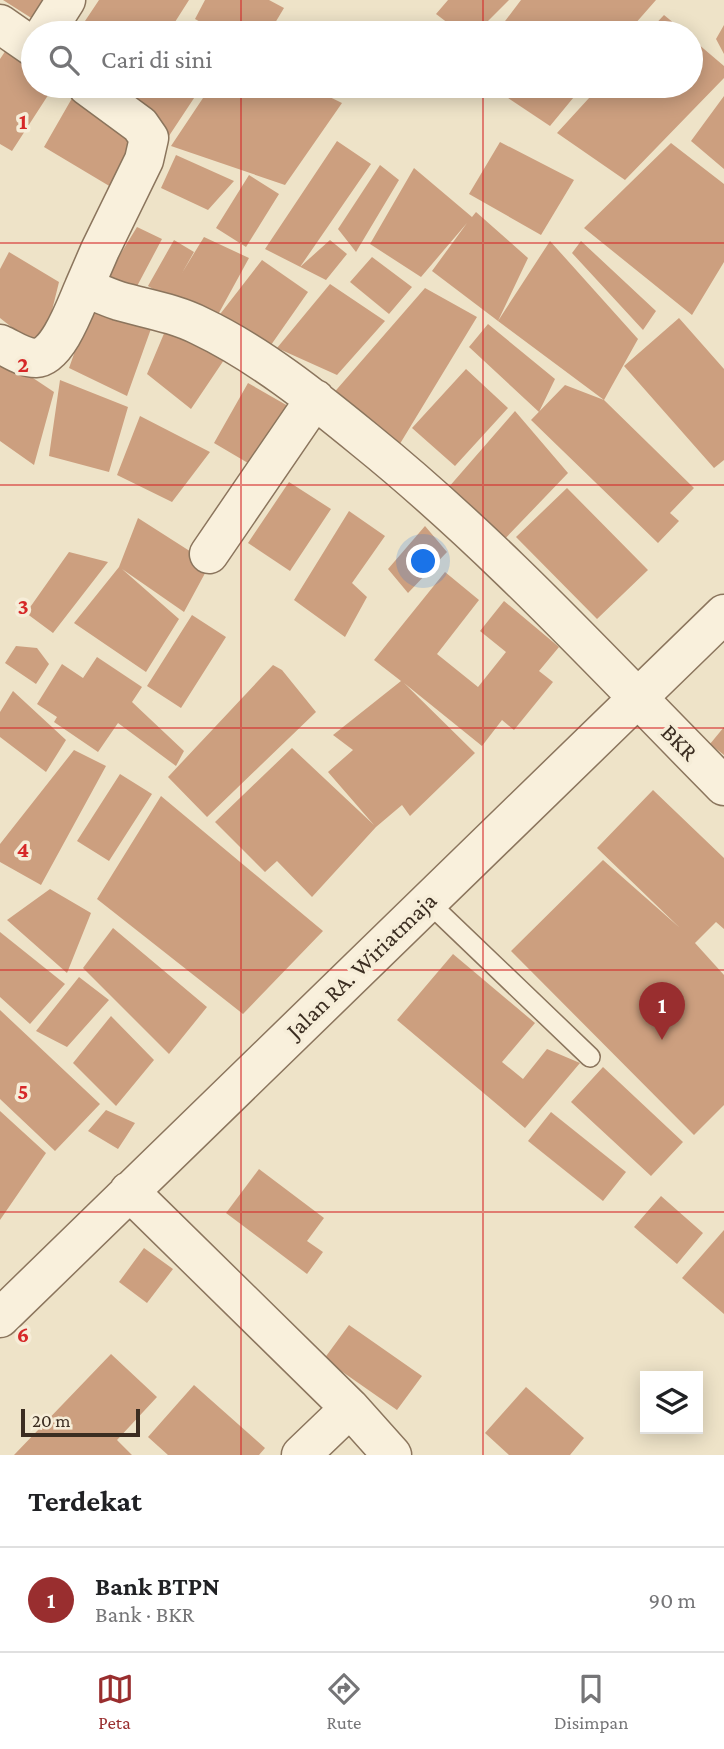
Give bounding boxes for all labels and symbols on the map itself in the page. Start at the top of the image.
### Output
text: 1 [19,108,28,134]
text: 2 [17,351,29,377]
your location [406,544,440,578]
text: 3 [17,593,29,619]
street label: BKR [656,718,704,766]
text: 4 [17,836,29,862]
street label: Jalan RA. Wiriatmaja [279,886,442,1045]
pin: 1 [639,982,685,1040]
text: 5 [17,1078,29,1104]
text: 6 [17,1321,29,1347]
scale bar [21,1406,140,1438]

